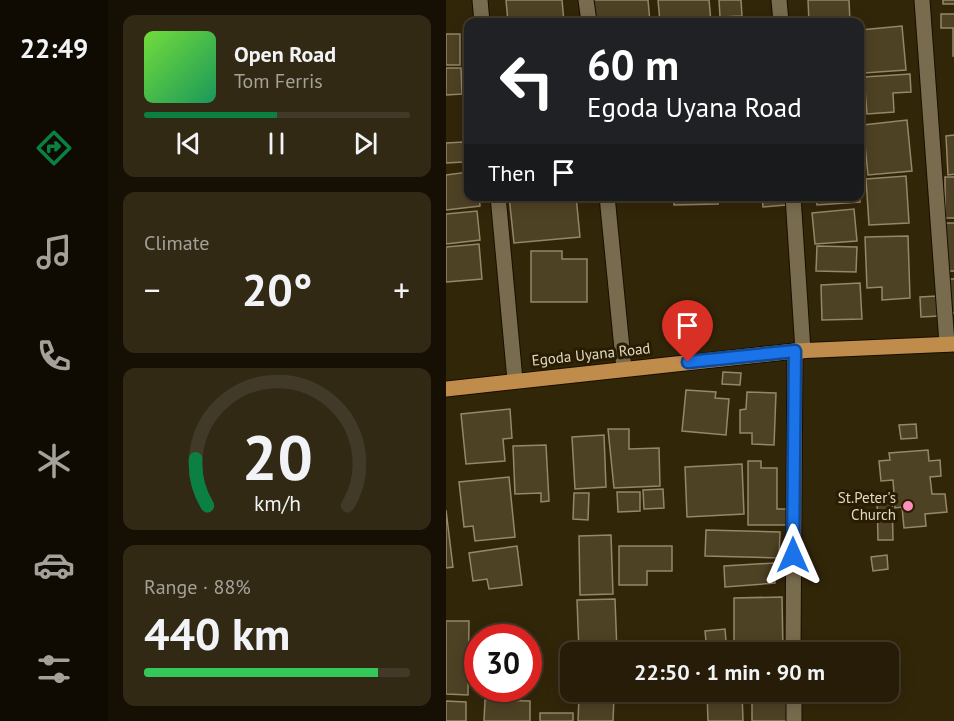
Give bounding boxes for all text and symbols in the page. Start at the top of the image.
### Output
text: 22:49 [20,31,88,65]
text: 60 m [587,37,679,92]
text: Open Road [234,40,336,68]
icon: left [488,42,566,120]
text: Tom Ferris [234,68,323,94]
text: Egoda Uyana Road [587,90,802,124]
icon: directions [33,127,75,169]
icon: previous [172,127,205,160]
icon: pause [260,127,293,160]
icon: next [349,127,382,160]
icon: arrive [547,156,580,189]
text: Then [488,159,535,187]
text: Climate [144,230,210,256]
icon: music [33,231,75,273]
text: 20° [242,260,312,318]
text: − [144,268,161,311]
text: + [393,268,410,311]
pin [662,300,713,362]
icon: arrive [671,309,704,342]
icon: phone [33,335,75,377]
street label: Egoda Uyana Road [531,338,651,370]
text: 20 [242,416,312,497]
icon: climate [33,440,75,482]
place label: St.Peter's Church [838,488,896,524]
text: km/h [253,489,300,517]
marker: St.Peter's Church [901,499,915,513]
position arrow [761,523,825,587]
icon: car [33,544,75,586]
text: Range · 88% [144,574,251,600]
text: 440 km [144,604,290,662]
speed limit sign: 30 [464,624,542,702]
icon: filters [33,648,75,690]
text: 22:50 · 1 min · 90 m [634,658,825,686]

